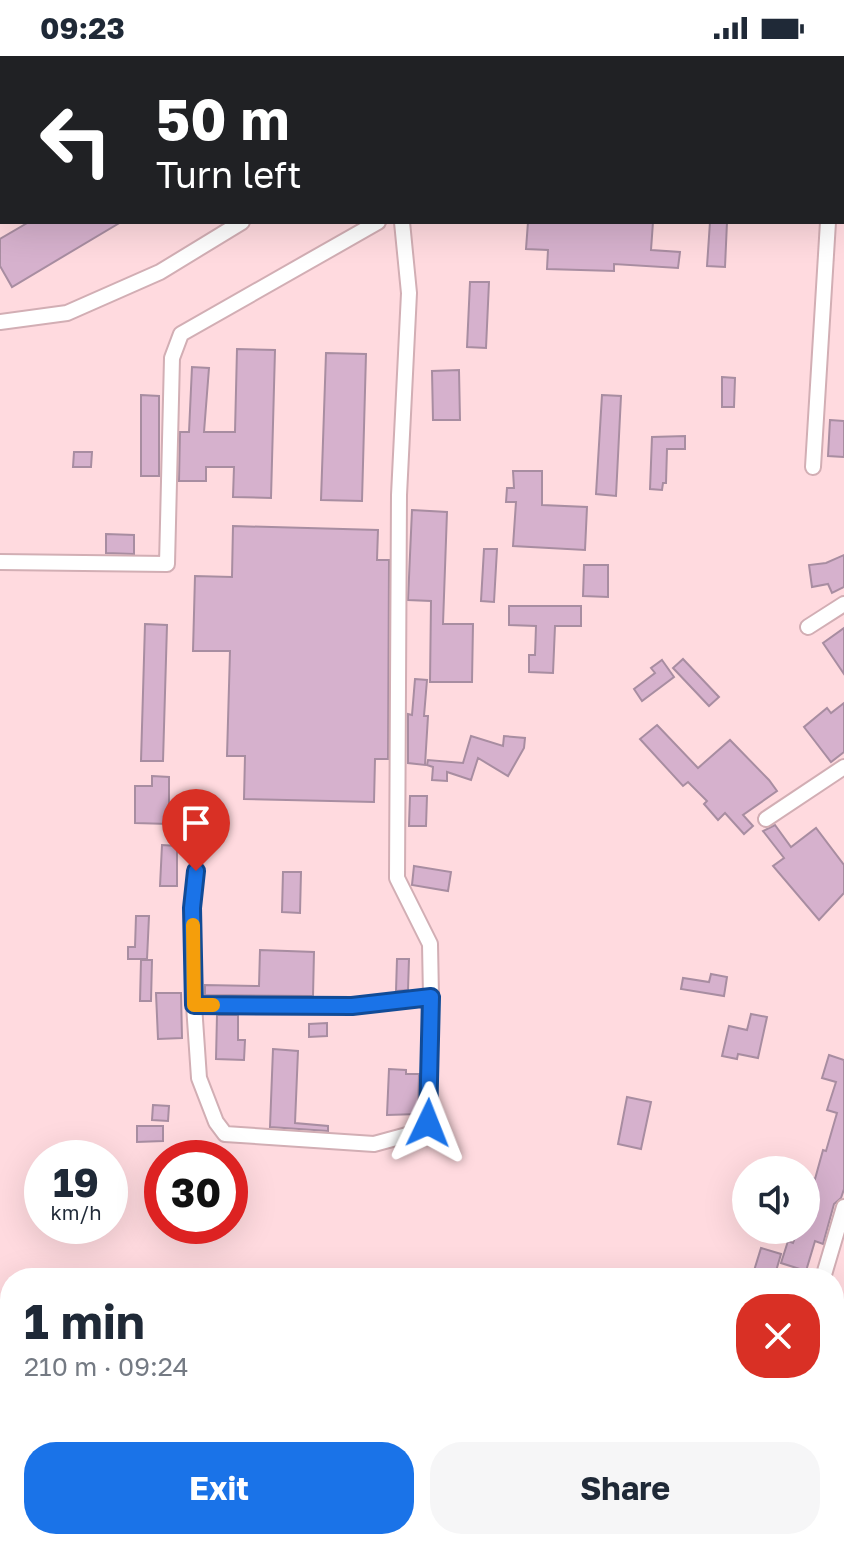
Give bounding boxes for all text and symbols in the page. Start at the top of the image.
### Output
text: 09:23 [40,10,125,46]
text: 50 m [156,85,290,152]
icon: left [24,88,128,192]
text: Turn left [156,153,302,196]
pin [162,789,230,871]
icon: arrive [174,801,218,845]
position arrow [386,1081,470,1165]
speed limit sign: 30 [144,1140,248,1244]
map controls [732,1156,820,1244]
button: sound [732,1156,820,1244]
text: 19 [53,1158,99,1206]
text: km/h [51,1200,101,1224]
text: 1 min [24,1292,145,1350]
button: close [736,1294,820,1378]
text: 210 m · 09:24 [24,1351,189,1382]
button: Exit [24,1442,414,1534]
button: Share [430,1442,820,1534]

